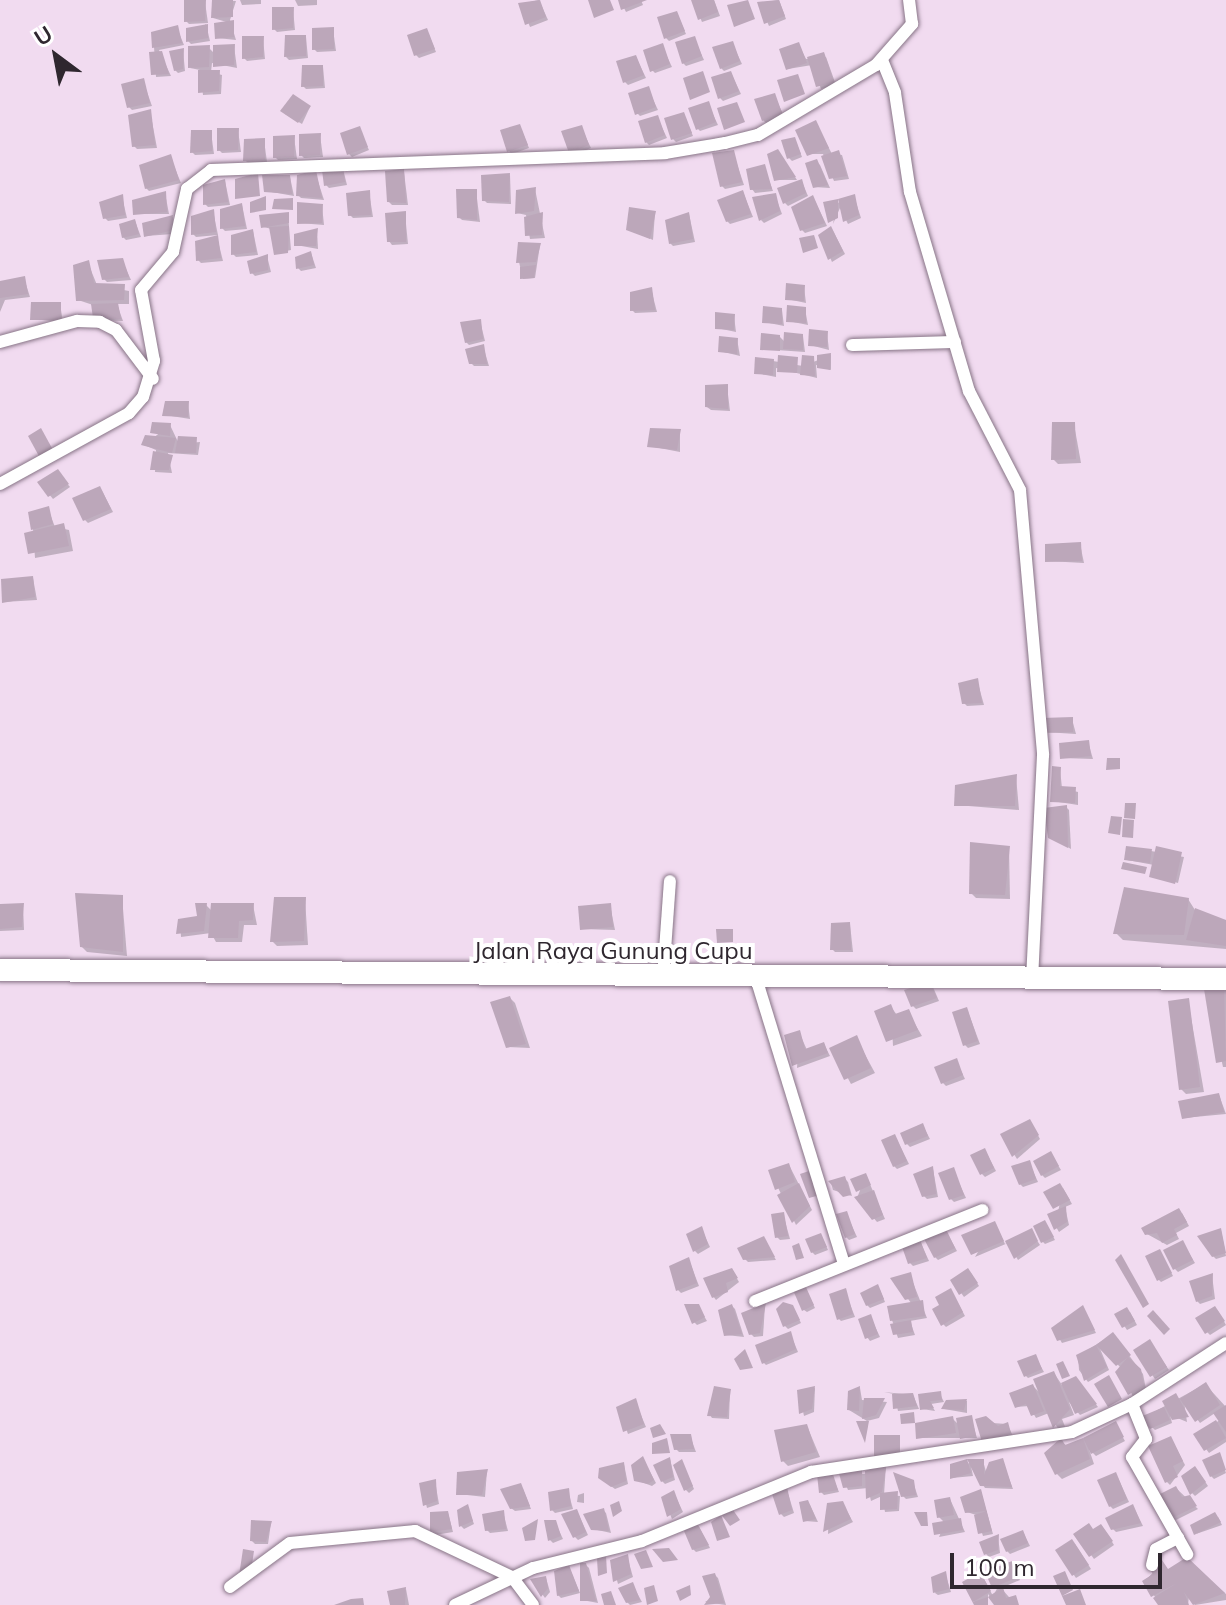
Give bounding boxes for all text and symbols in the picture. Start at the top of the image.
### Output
north arrow [16,16,96,96]
text: U [29,19,58,52]
street label: Jalan Raya Gunung Cupu [473,937,753,965]
scale bar [954,1537,1166,1587]
text: 100 m [964,1552,1035,1582]

